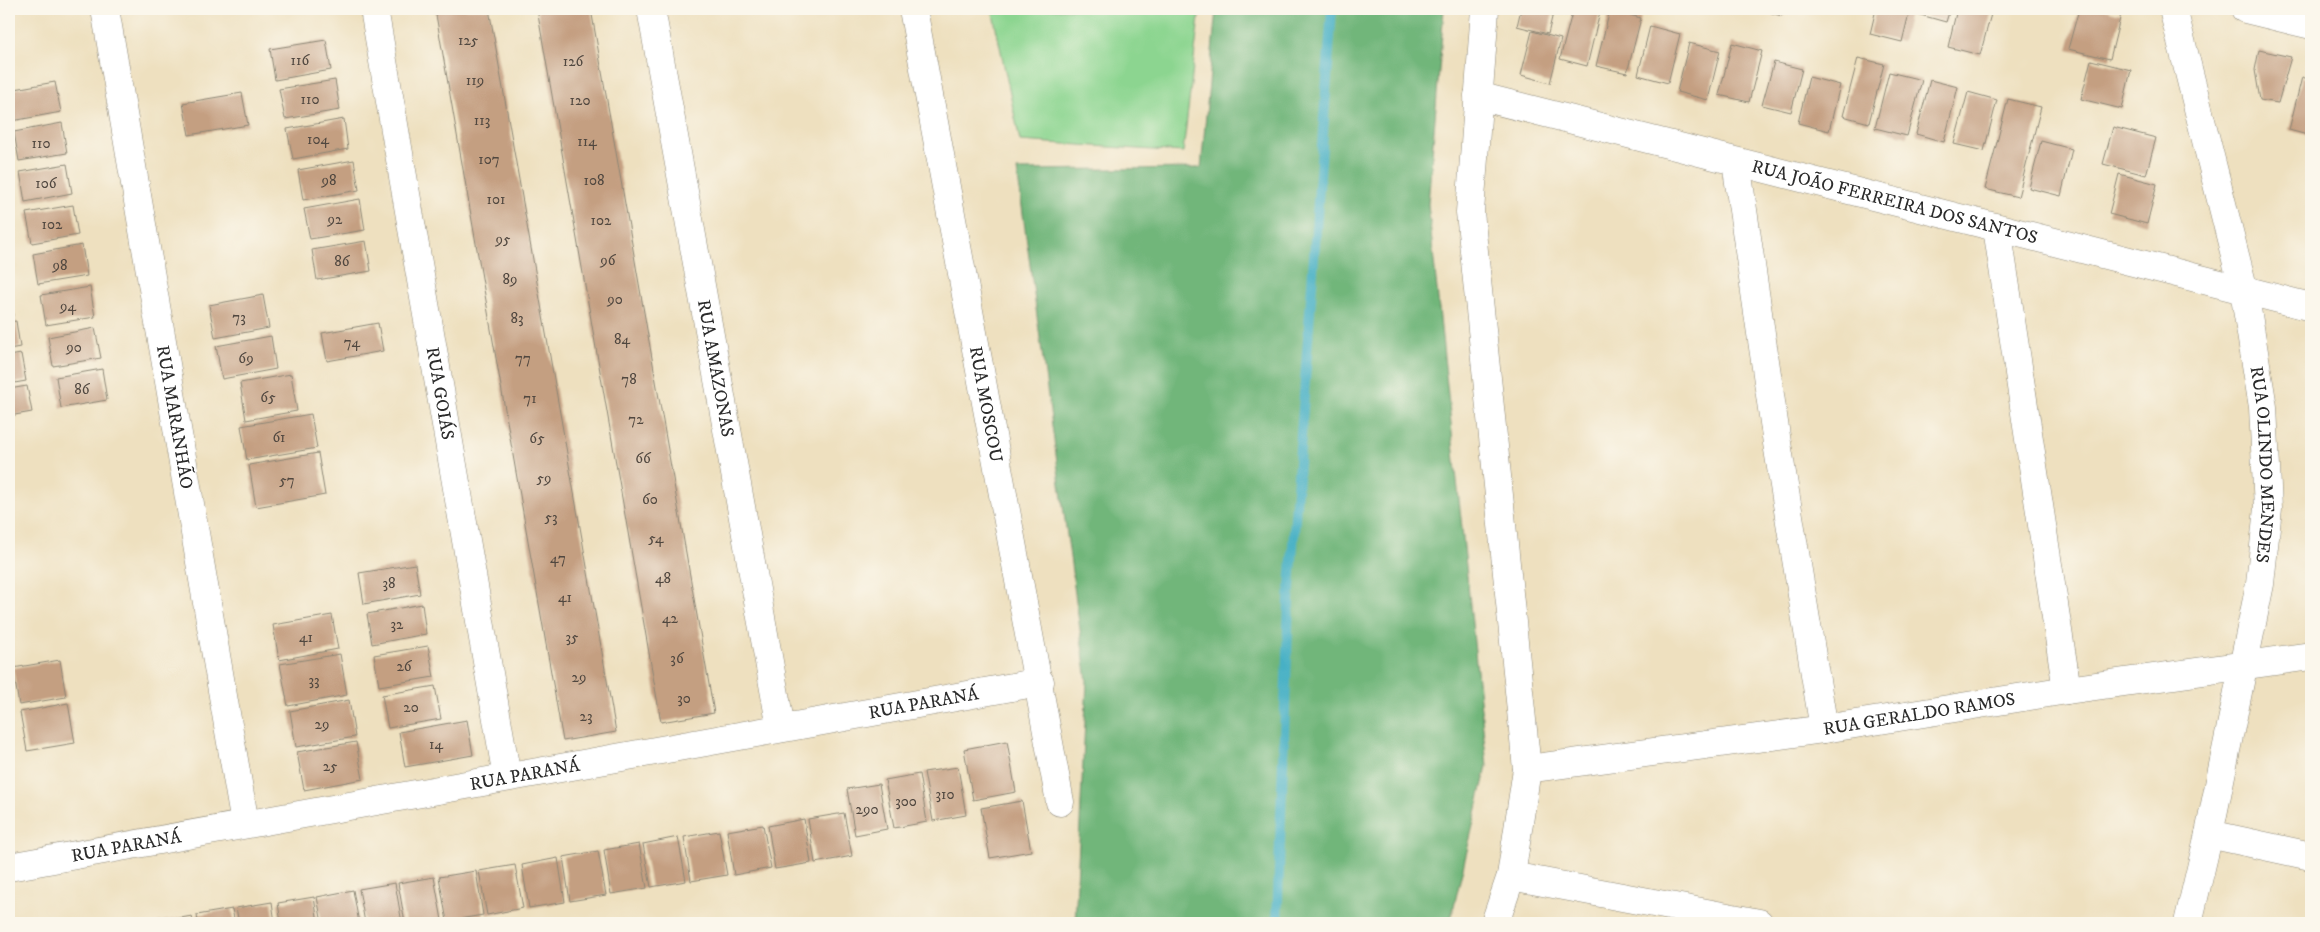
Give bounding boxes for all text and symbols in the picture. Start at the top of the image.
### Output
house number: 125 [458,31,479,50]
house number: 116 [291,51,311,70]
house number: 126 [563,52,585,71]
house number: 119 [466,71,484,90]
house number: 110 [300,90,320,109]
house number: 120 [570,91,590,110]
house number: 113 [474,111,490,130]
house number: 104 [307,130,329,149]
house number: 114 [577,132,597,151]
house number: 110 [31,134,51,153]
house number: 107 [478,150,500,169]
street label: RUA JOÃO FERREIRA DOS SANTOS [1749,156,2040,249]
house number: 98 [321,171,337,190]
house number: 108 [583,171,605,190]
house number: 106 [35,174,58,193]
house number: 101 [487,190,505,209]
house number: 92 [327,210,343,229]
house number: 102 [591,211,612,230]
house number: 102 [42,215,63,234]
house number: 95 [495,230,511,249]
house number: 96 [599,251,617,270]
house number: 86 [334,252,351,271]
house number: 98 [52,256,68,275]
house number: 89 [503,270,518,289]
house number: 90 [606,290,623,309]
house number: 94 [59,297,76,316]
street label: RUA AMAZONAS [692,298,738,439]
house number: 73 [232,308,246,327]
house number: 83 [510,309,524,328]
house number: 84 [614,330,630,349]
house number: 74 [344,333,361,352]
house number: 90 [65,338,82,357]
street label: RUA MARANHÃO [151,343,197,491]
street label: RUA GOIÁS [421,345,458,442]
street label: RUA MOSCOU [964,345,1007,464]
house number: 69 [238,349,254,368]
house number: 77 [515,349,531,368]
street label: RUA OLINDO MENDES [2245,365,2278,564]
house number: 78 [621,370,637,389]
house number: 86 [74,380,91,399]
house number: 65 [260,388,276,407]
house number: 71 [523,389,537,408]
house number: 72 [628,410,644,429]
house number: 61 [272,428,286,447]
house number: 65 [529,429,545,448]
house number: 66 [635,449,652,468]
house number: 59 [537,469,551,488]
house number: 57 [279,471,295,490]
house number: 60 [642,490,658,509]
house number: 53 [544,508,558,527]
house number: 54 [648,529,664,548]
house number: 47 [550,549,566,568]
house number: 48 [655,569,671,588]
house number: 38 [382,574,396,593]
house number: 41 [558,588,572,607]
house number: 42 [662,609,679,628]
house number: 32 [391,615,404,634]
house number: 41 [299,628,313,647]
house number: 35 [565,628,579,647]
house number: 36 [670,649,685,668]
house number: 26 [396,657,413,676]
house number: 29 [572,668,586,687]
house number: 33 [308,671,320,690]
street label: RUA PARANÁ [867,682,981,725]
street label: RUA GERALDO RAMOS [1822,688,2017,741]
house number: 30 [677,689,691,708]
house number: 20 [403,698,419,717]
house number: 23 [580,707,592,726]
house number: 29 [315,715,329,734]
house number: 14 [429,735,443,754]
street label: RUA PARANÁ [468,754,582,796]
house number: 25 [323,757,338,776]
house number: 310 [935,785,955,804]
house number: 300 [895,792,917,811]
house number: 290 [856,800,878,819]
street label: RUA PARANÁ [70,825,184,868]

